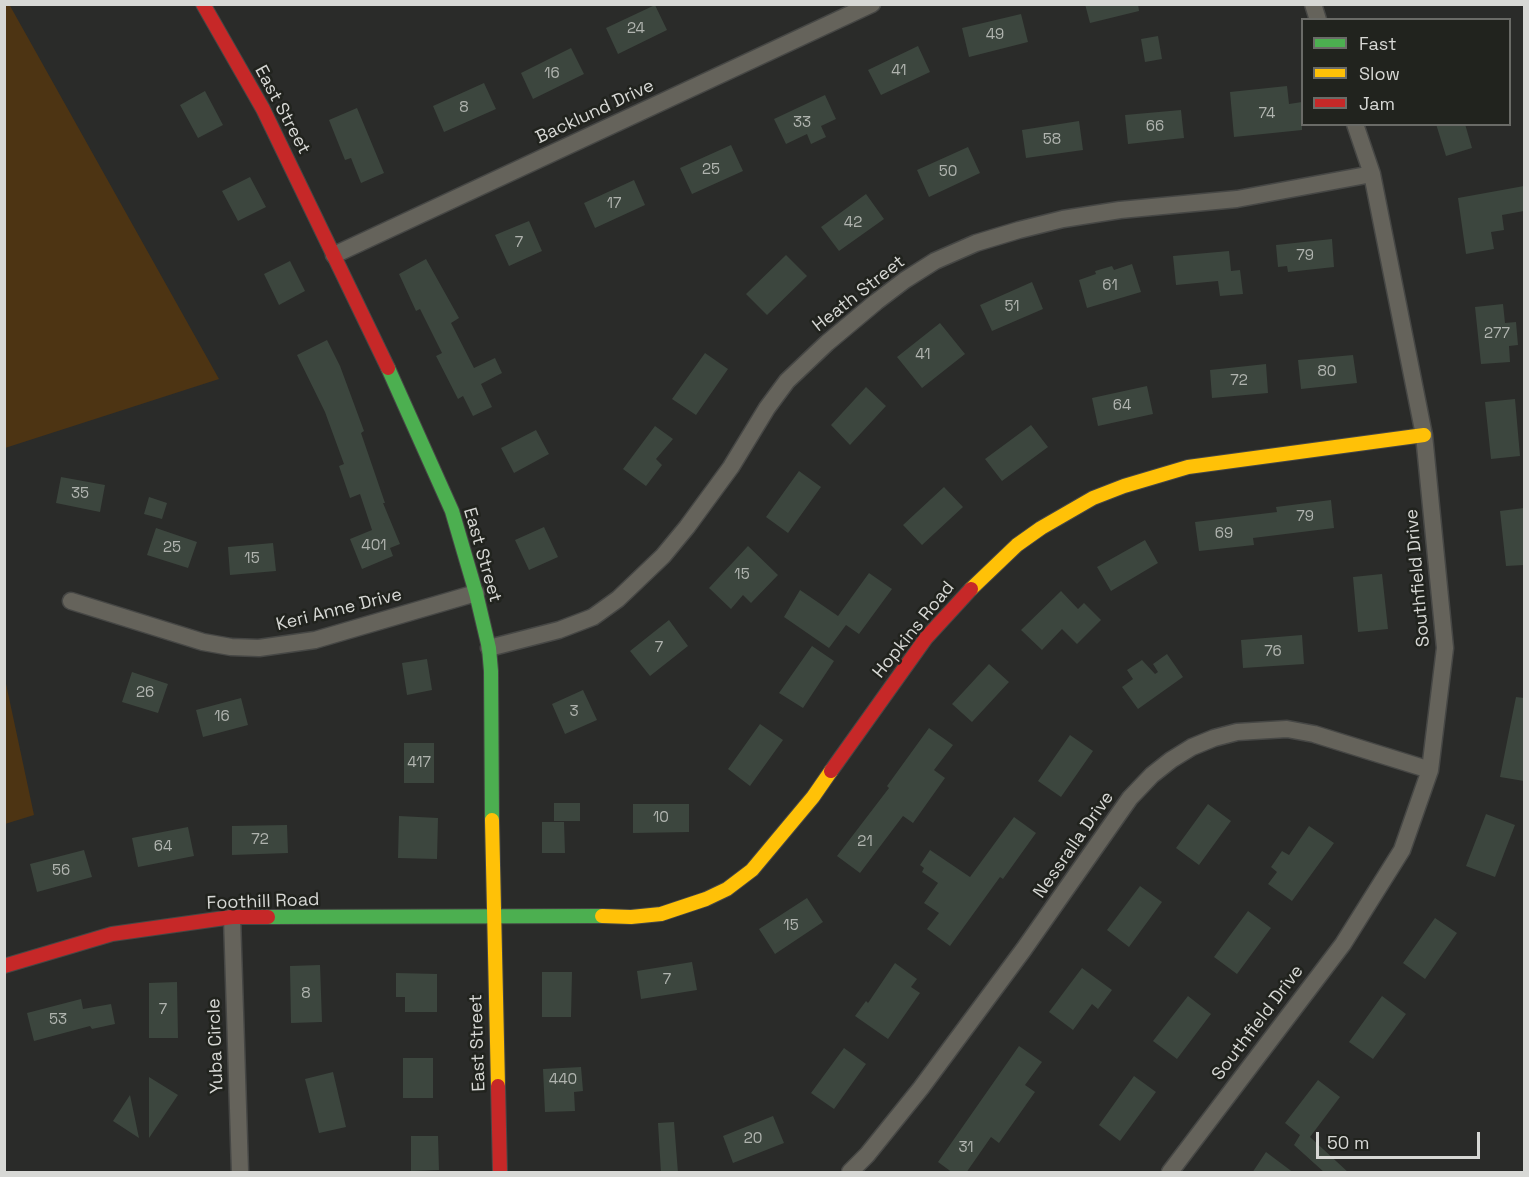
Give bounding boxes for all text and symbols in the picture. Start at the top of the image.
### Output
legend [1301,18,1511,126]
house number: 24 [627,20,645,38]
house number: 49 [986,26,1004,44]
text: Fast [1359,32,1396,55]
street label: East Street [250,62,314,158]
house number: 41 [891,62,907,80]
text: Slow [1359,62,1400,85]
house number: 16 [544,65,560,83]
street label: Backlund Drive [532,75,658,149]
text: Jam [1359,92,1395,115]
house number: 8 [459,99,469,117]
house number: 74 [1259,105,1275,123]
house number: 33 [793,114,811,132]
house number: 66 [1146,118,1164,136]
house number: 58 [1043,131,1061,149]
house number: 25 [702,161,720,179]
house number: 50 [939,163,957,181]
house number: 17 [607,195,621,213]
house number: 42 [844,214,862,232]
house number: 7 [515,234,523,252]
house number: 79 [1296,247,1314,265]
street label: Heath Street [809,251,909,337]
house number: 61 [1102,277,1118,295]
house number: 51 [1004,298,1020,316]
house number: 277 [1484,325,1510,343]
house number: 41 [915,346,931,364]
house number: 80 [1318,363,1336,381]
house number: 72 [1230,372,1248,390]
house number: 64 [1113,397,1131,415]
house number: 35 [71,485,89,503]
street label: East Street [458,505,506,605]
house number: 79 [1296,508,1314,526]
street label: Southfield Drive [1401,508,1435,648]
house number: 69 [1215,525,1233,543]
house number: 401 [361,537,387,555]
house number: 25 [163,539,181,557]
house number: 15 [244,550,260,568]
house number: 15 [734,566,750,584]
street label: Hopkins Road [868,577,960,683]
street label: Keri Anne Drive [274,584,404,636]
house number: 7 [655,639,663,657]
house number: 76 [1264,643,1282,661]
house number: 26 [136,684,154,702]
house number: 3 [569,703,579,721]
house number: 16 [214,708,230,726]
house number: 417 [407,754,431,772]
street label: Nessralla Drive [1029,787,1119,903]
house number: 10 [653,809,669,827]
house number: 72 [251,831,269,849]
house number: 21 [857,833,873,851]
house number: 64 [154,838,172,856]
house number: 56 [52,862,70,880]
street label: Foothill Road [206,889,320,915]
house number: 15 [783,917,799,935]
street label: Southfield Drive [1208,961,1308,1085]
house number: 7 [663,971,671,989]
house number: 8 [301,985,311,1003]
street label: East Street [466,994,490,1092]
street label: Yuba Circle [204,998,228,1094]
house number: 7 [159,1001,167,1019]
house number: 53 [49,1011,67,1029]
house number: 440 [549,1071,577,1089]
scale bar [1319,1120,1482,1158]
house number: 20 [744,1130,762,1148]
text: 50 m [1327,1131,1369,1154]
house number: 31 [958,1139,974,1157]

